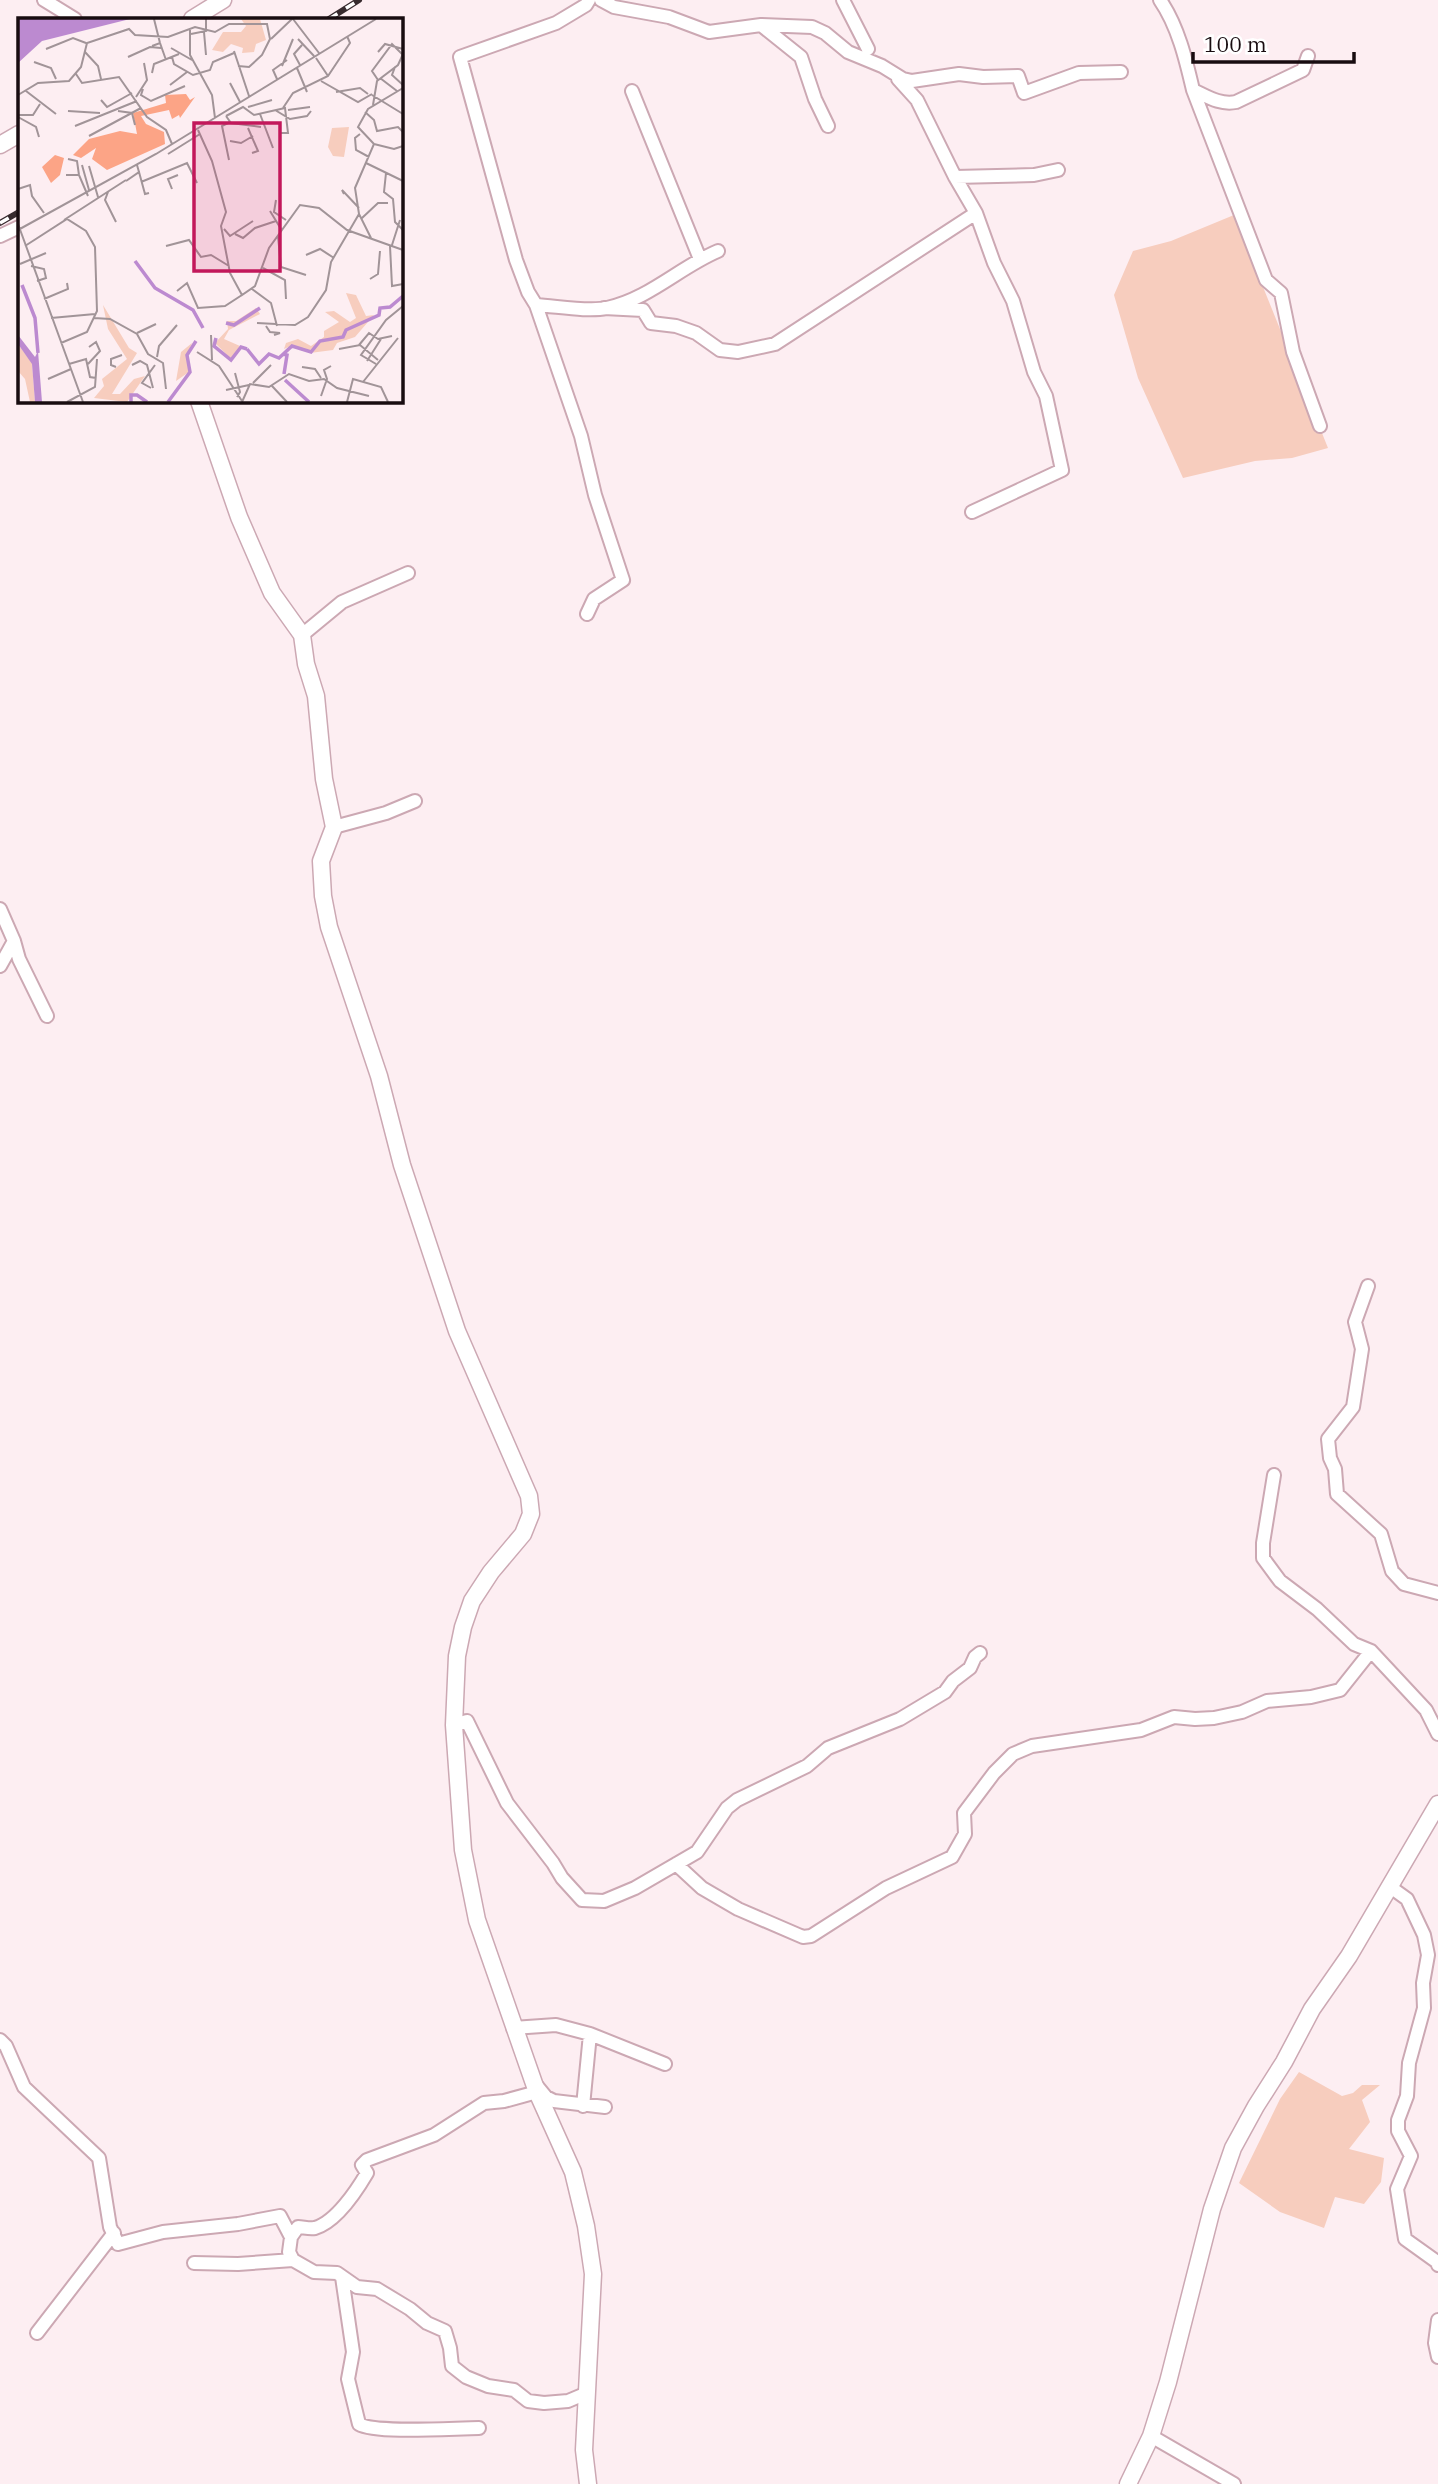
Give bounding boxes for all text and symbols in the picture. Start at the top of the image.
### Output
inset map [18,18,402,402]
scale bar [1193,21,1354,65]
text: 100 m [1204,30,1267,58]

